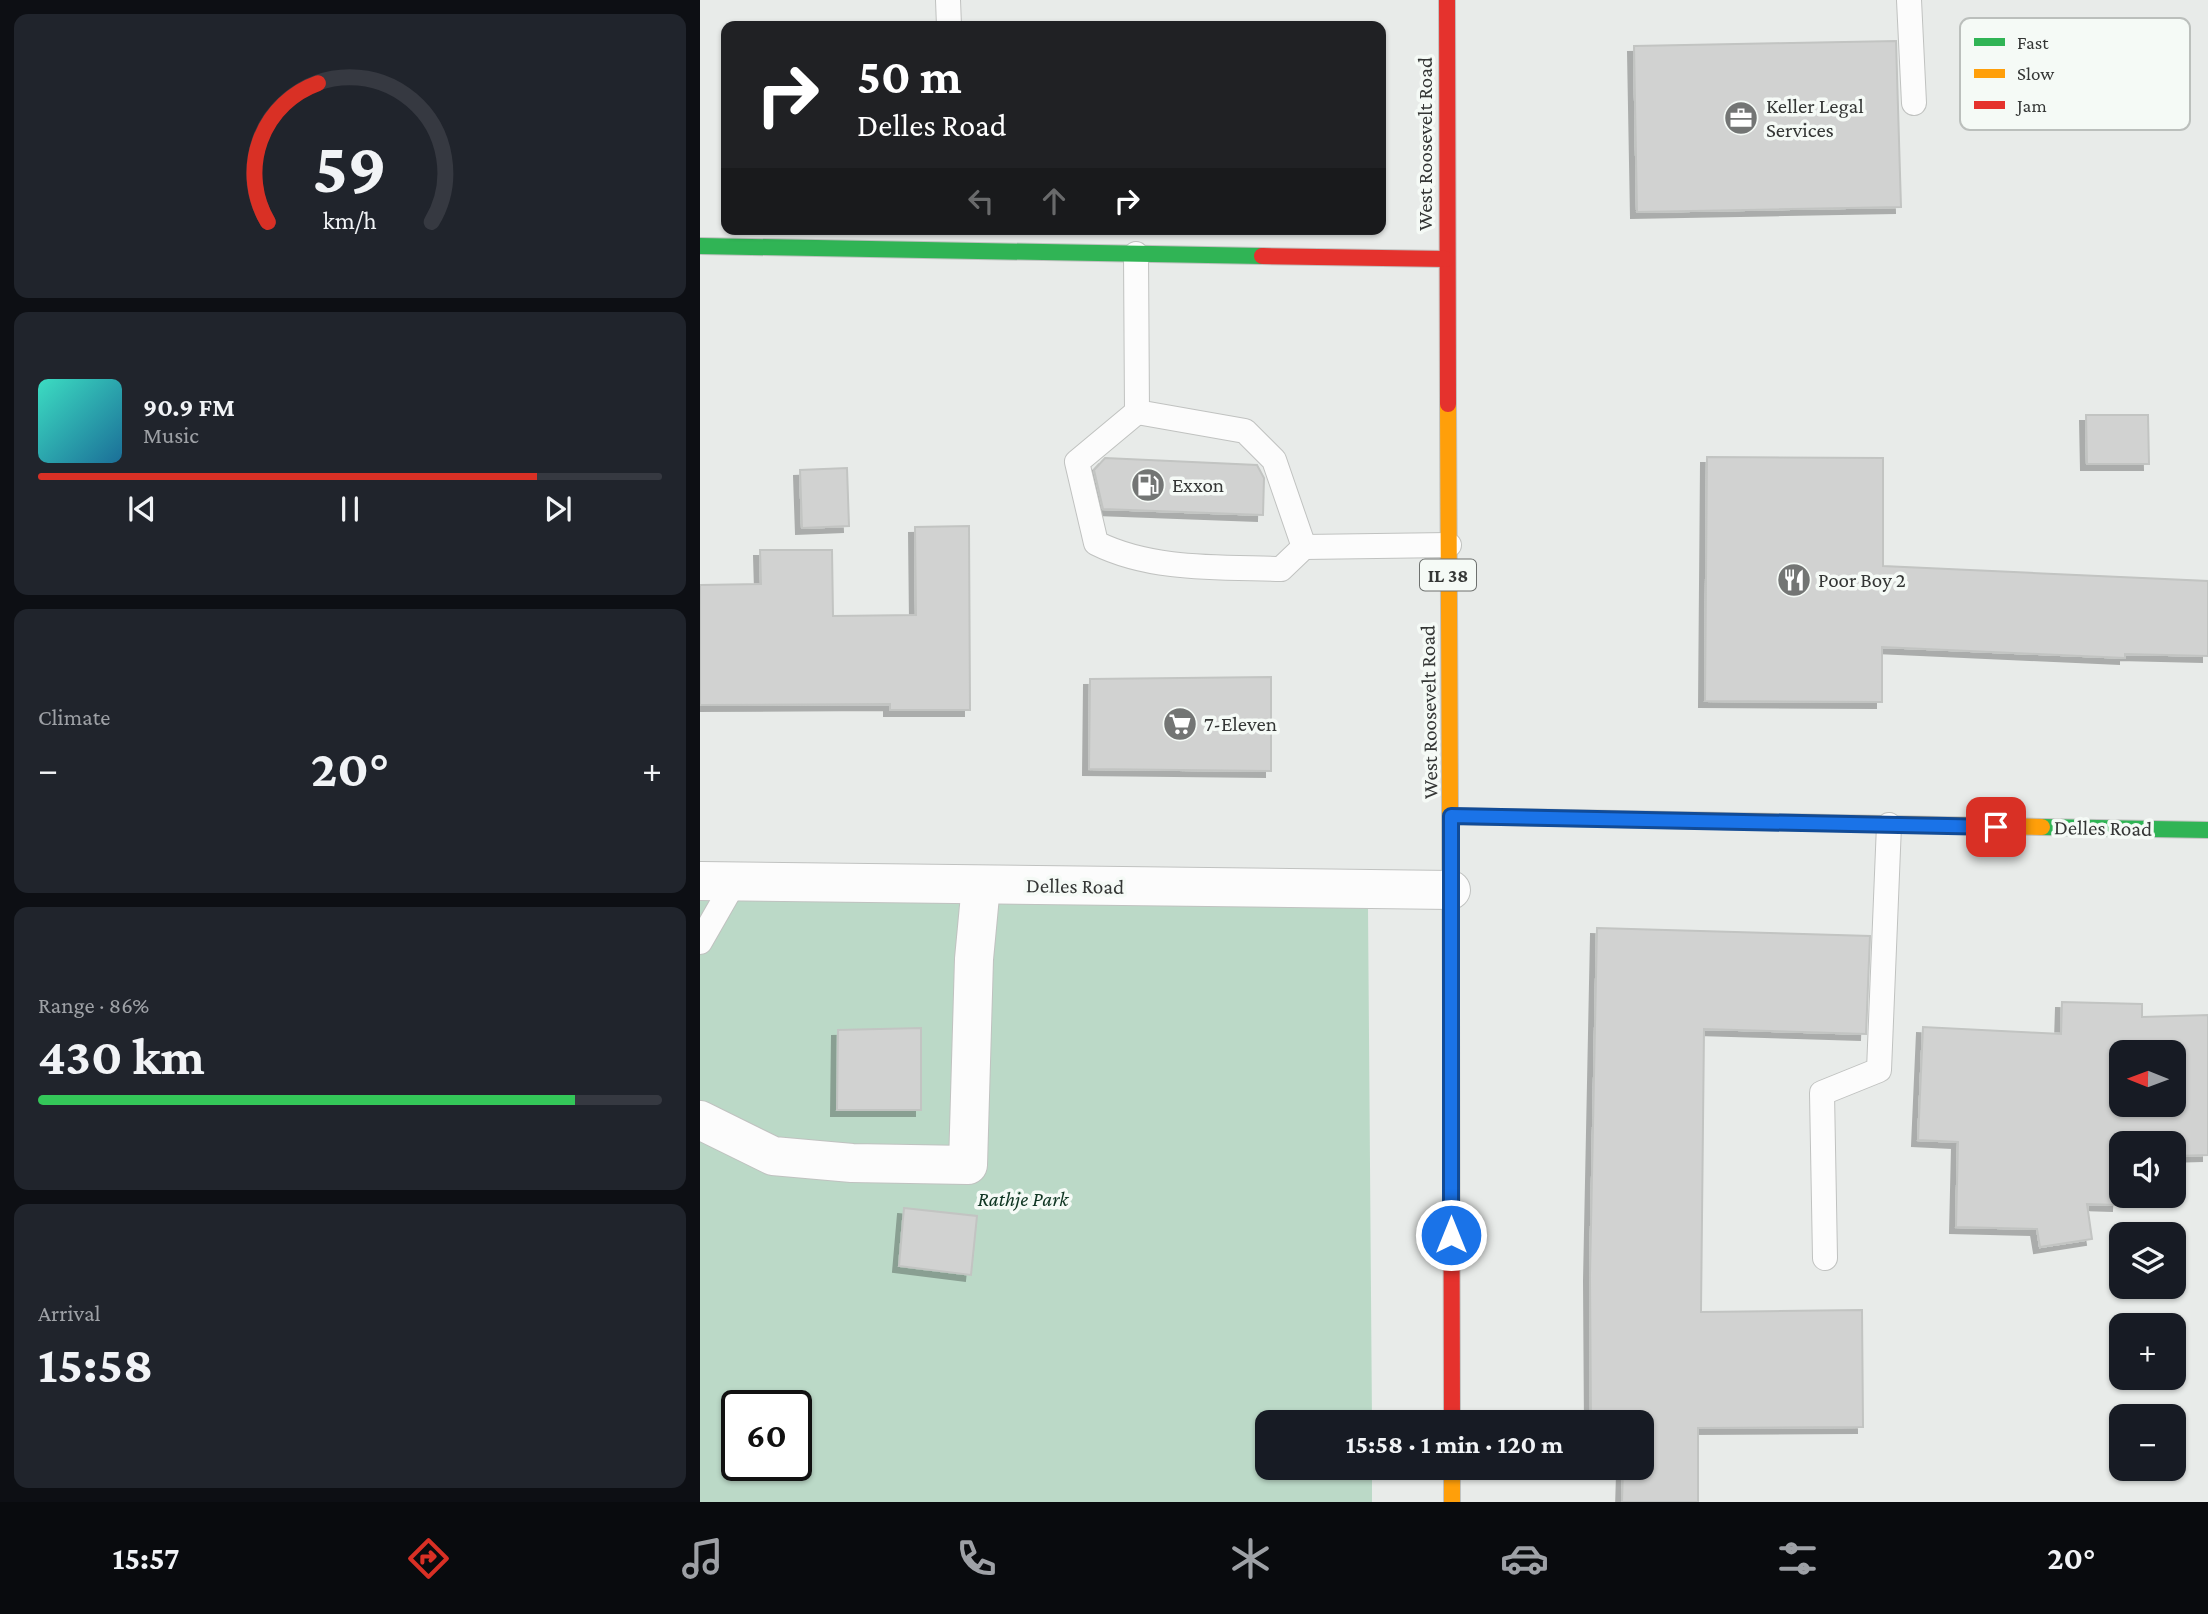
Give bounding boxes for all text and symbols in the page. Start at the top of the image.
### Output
legend [1960,18,2190,130]
text: Fast [2017,32,2049,53]
icon: right [742,49,833,140]
text: 50 m [857,49,962,104]
street label: West Roosevelt Road [1413,57,1437,231]
text: Slow [2017,63,2054,84]
place label: Keller Legal Services [1766,94,1864,142]
text: Jam [2015,95,2047,116]
office icon: Keller Legal Services [1722,99,1760,137]
text: Delles Road [857,107,1007,143]
text: 59 [313,127,387,208]
icon: left [962,182,1000,220]
icon: ahead [1035,182,1073,220]
icon: right [1108,182,1146,220]
text: km/h [323,207,377,234]
text: 90.9 FM [143,393,235,422]
text: Music [143,422,199,448]
fuel station icon: Exxon [1129,466,1167,504]
place label: Exxon [1172,473,1224,497]
icon: previous [123,490,161,528]
icon: pause [331,490,369,528]
icon: next [539,490,577,528]
road number: IL 38 [1420,560,1476,590]
restaurant icon: Poor Boy 2 [1775,561,1813,599]
place label: Poor Boy 2 [1818,568,1906,592]
street label: West Roosevelt Road [1415,625,1443,799]
text: Climate [38,704,110,730]
supermarket icon: 7-Eleven [1161,705,1199,743]
place label: 7-Eleven [1204,712,1277,736]
text: 20° [311,739,389,797]
text: − [38,748,58,790]
text: + [642,748,662,790]
pin [1966,797,2026,857]
icon: arrive [1977,808,2015,846]
street label: Delles Road [2054,815,2152,841]
street label: Delles Road [1026,873,1124,899]
text: Range · 86% [38,992,149,1018]
text: 430 km [38,1027,205,1085]
north arrow [2109,1040,2186,1116]
map controls [2109,1040,2186,1481]
button: sound [2109,1131,2186,1208]
park label: Rathje Park [977,1187,1069,1211]
position arrow [1414,1198,1488,1272]
button: layers [2109,1222,2186,1299]
text: Arrival [38,1300,101,1326]
button: + [2109,1313,2186,1390]
text: 15:58 [38,1335,153,1393]
speed limit sign: 60 [721,1390,812,1481]
button: − [2109,1404,2186,1481]
text: 15:58 · 1 min · 120 m [1346,1430,1563,1459]
icon: directions [404,1534,453,1583]
icon: music [678,1534,727,1583]
icon: phone [952,1534,1001,1583]
icon: climate [1226,1534,1275,1583]
icon: car [1500,1534,1549,1583]
icon: filters [1773,1534,1822,1583]
text: 15:57 [112,1540,179,1576]
text: 20° [2047,1540,2096,1576]

